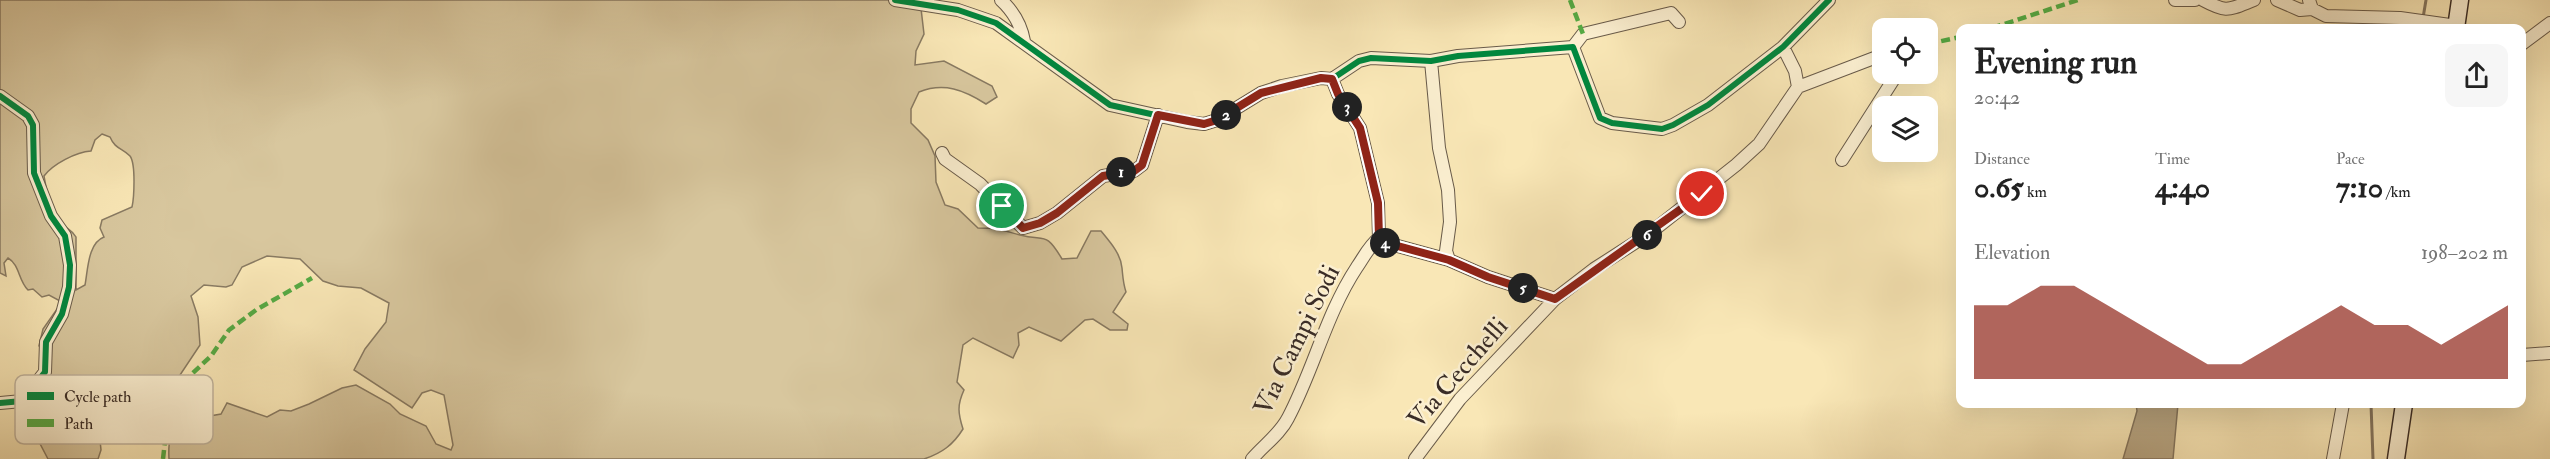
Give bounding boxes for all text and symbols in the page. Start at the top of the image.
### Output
map controls [1872,18,1938,162]
button: locate [1872,18,1938,84]
text: Evening run [1974,42,2137,83]
button: share [2445,44,2508,107]
text: 20:42 [1974,85,2020,110]
pin: 3 [1332,92,1362,122]
button: layers [1872,96,1938,162]
text: 3 [1344,97,1350,117]
pin: 2 [1211,100,1241,130]
text: 2 [1222,105,1230,125]
text: Distance [1974,149,2030,169]
text: Time [2155,149,2190,169]
text: Pace [2336,149,2365,169]
pin: 1 [1106,157,1136,187]
text: 1 [1118,162,1124,182]
pin [1676,168,1727,219]
text: 0.65 [1974,169,2024,206]
text: 4:40 [2155,169,2210,206]
text: 7:10 [2336,169,2383,206]
icon: check [1685,177,1718,210]
pin [976,180,1027,231]
text: km [2024,182,2047,202]
text: /km [2383,182,2411,202]
icon: arrive [985,189,1018,222]
pin: 6 [1632,220,1662,250]
text: 6 [1643,225,1651,245]
pin: 4 [1370,228,1400,258]
text: 4 [1381,233,1389,253]
text: Elevation [1974,240,2050,265]
text: 198–202 m [2421,240,2508,265]
street label: Via Campi Sodi [1247,260,1348,421]
pin: 5 [1508,273,1538,303]
text: 5 [1519,278,1527,298]
street label: Via Cecchelli [1401,311,1515,435]
legend [15,375,213,444]
text: Cycle path [64,387,132,408]
text: Path [64,414,94,434]

